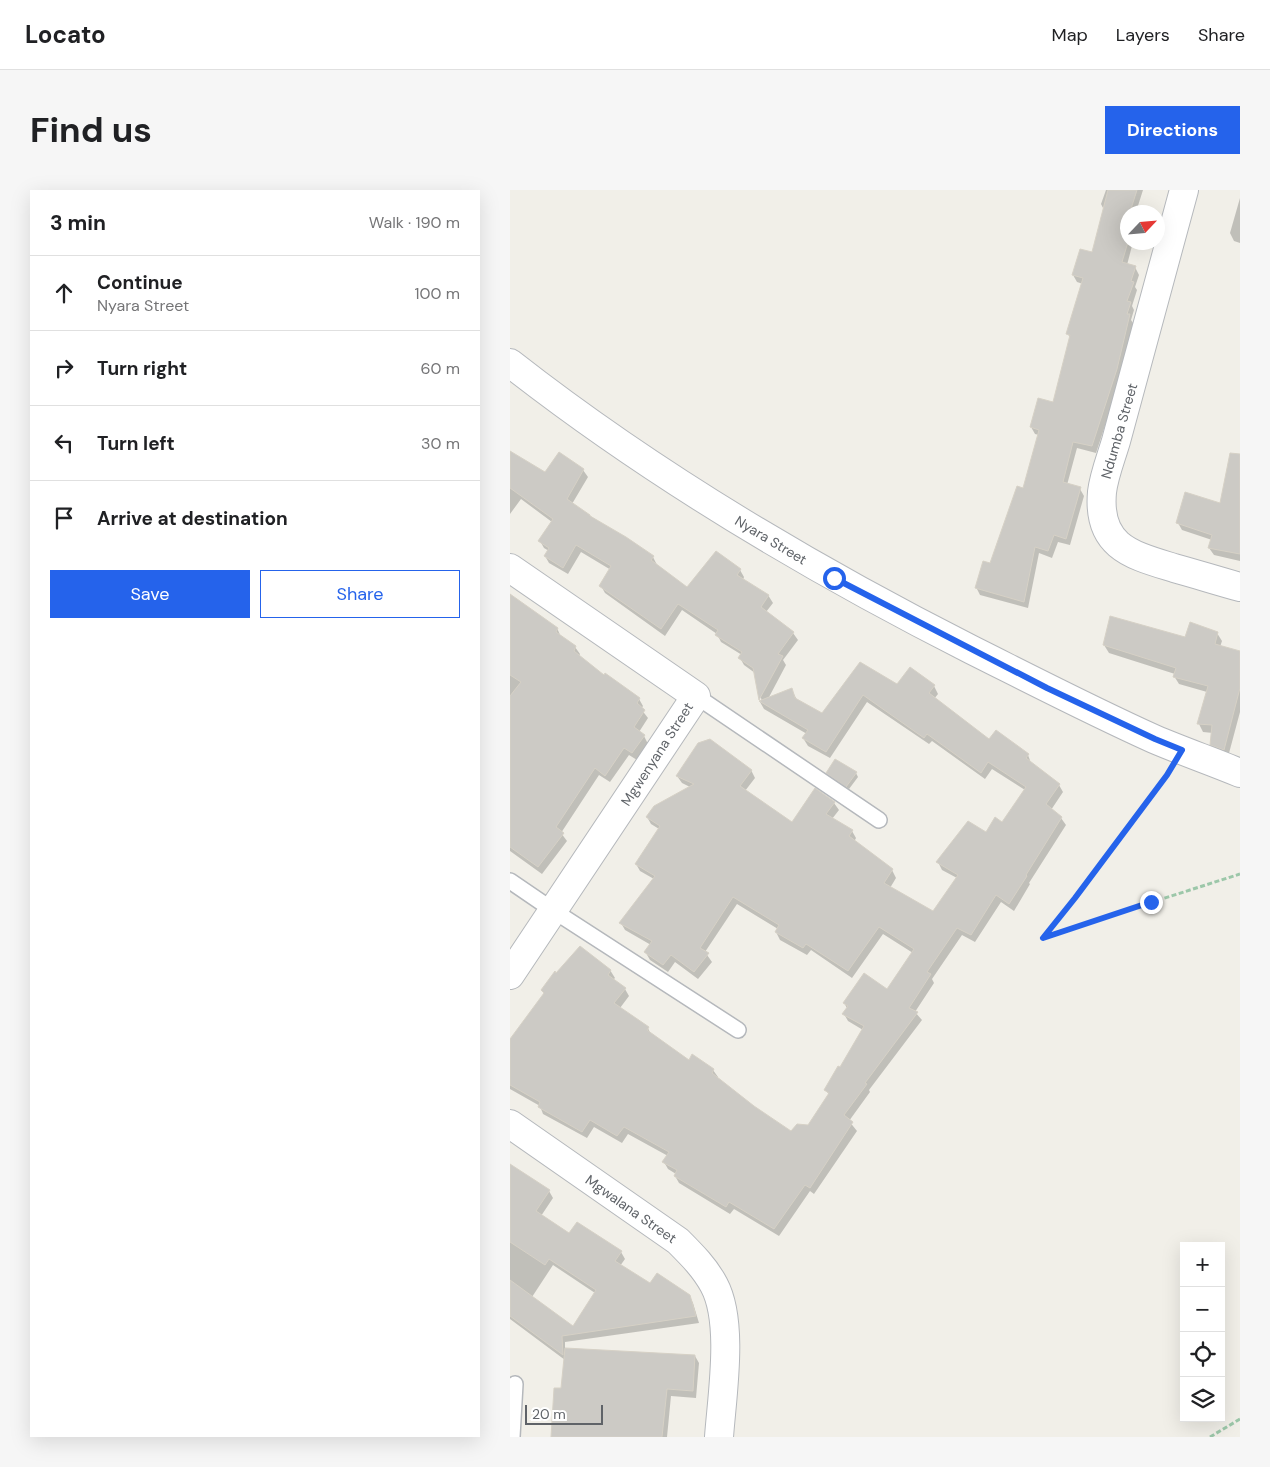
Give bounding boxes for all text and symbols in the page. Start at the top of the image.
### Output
text: Locato [25,19,106,50]
text: Map [1052,23,1088,47]
text: Layers [1116,23,1170,47]
text: Share [1198,23,1245,47]
button: Directions [1105,106,1240,154]
text: Find us [30,107,152,153]
north arrow [1120,205,1165,250]
text: 3 min [50,209,106,237]
text: Walk · 190 m [369,212,460,233]
text: Continue [97,270,183,295]
icon: ahead [50,279,78,307]
text: 100 m [415,283,460,304]
text: Nyara Street [97,295,189,316]
icon: right [50,354,78,382]
text: Turn right [97,356,187,381]
text: 60 m [420,358,460,379]
street label: Ndumba Street [1097,381,1141,481]
icon: left [50,429,78,457]
text: Turn left [97,431,175,456]
text: 30 m [421,433,460,454]
icon: arrive [50,504,78,532]
text: Arrive at destination [97,506,288,531]
street label: Nyara Street [732,511,810,569]
route start [823,567,846,590]
button: Save [50,570,250,618]
button: Share [260,570,460,618]
street label: Mgwenyana Street [617,699,697,809]
route end [1140,891,1163,914]
street label: Mgwalana Street [582,1171,680,1247]
map controls [1180,1242,1225,1422]
button: + [1180,1242,1225,1287]
button: − [1180,1287,1225,1332]
button: locate [1180,1332,1225,1377]
button: layers [1180,1377,1225,1422]
scale bar [525,1402,602,1425]
text: 20 m [532,1405,566,1423]

